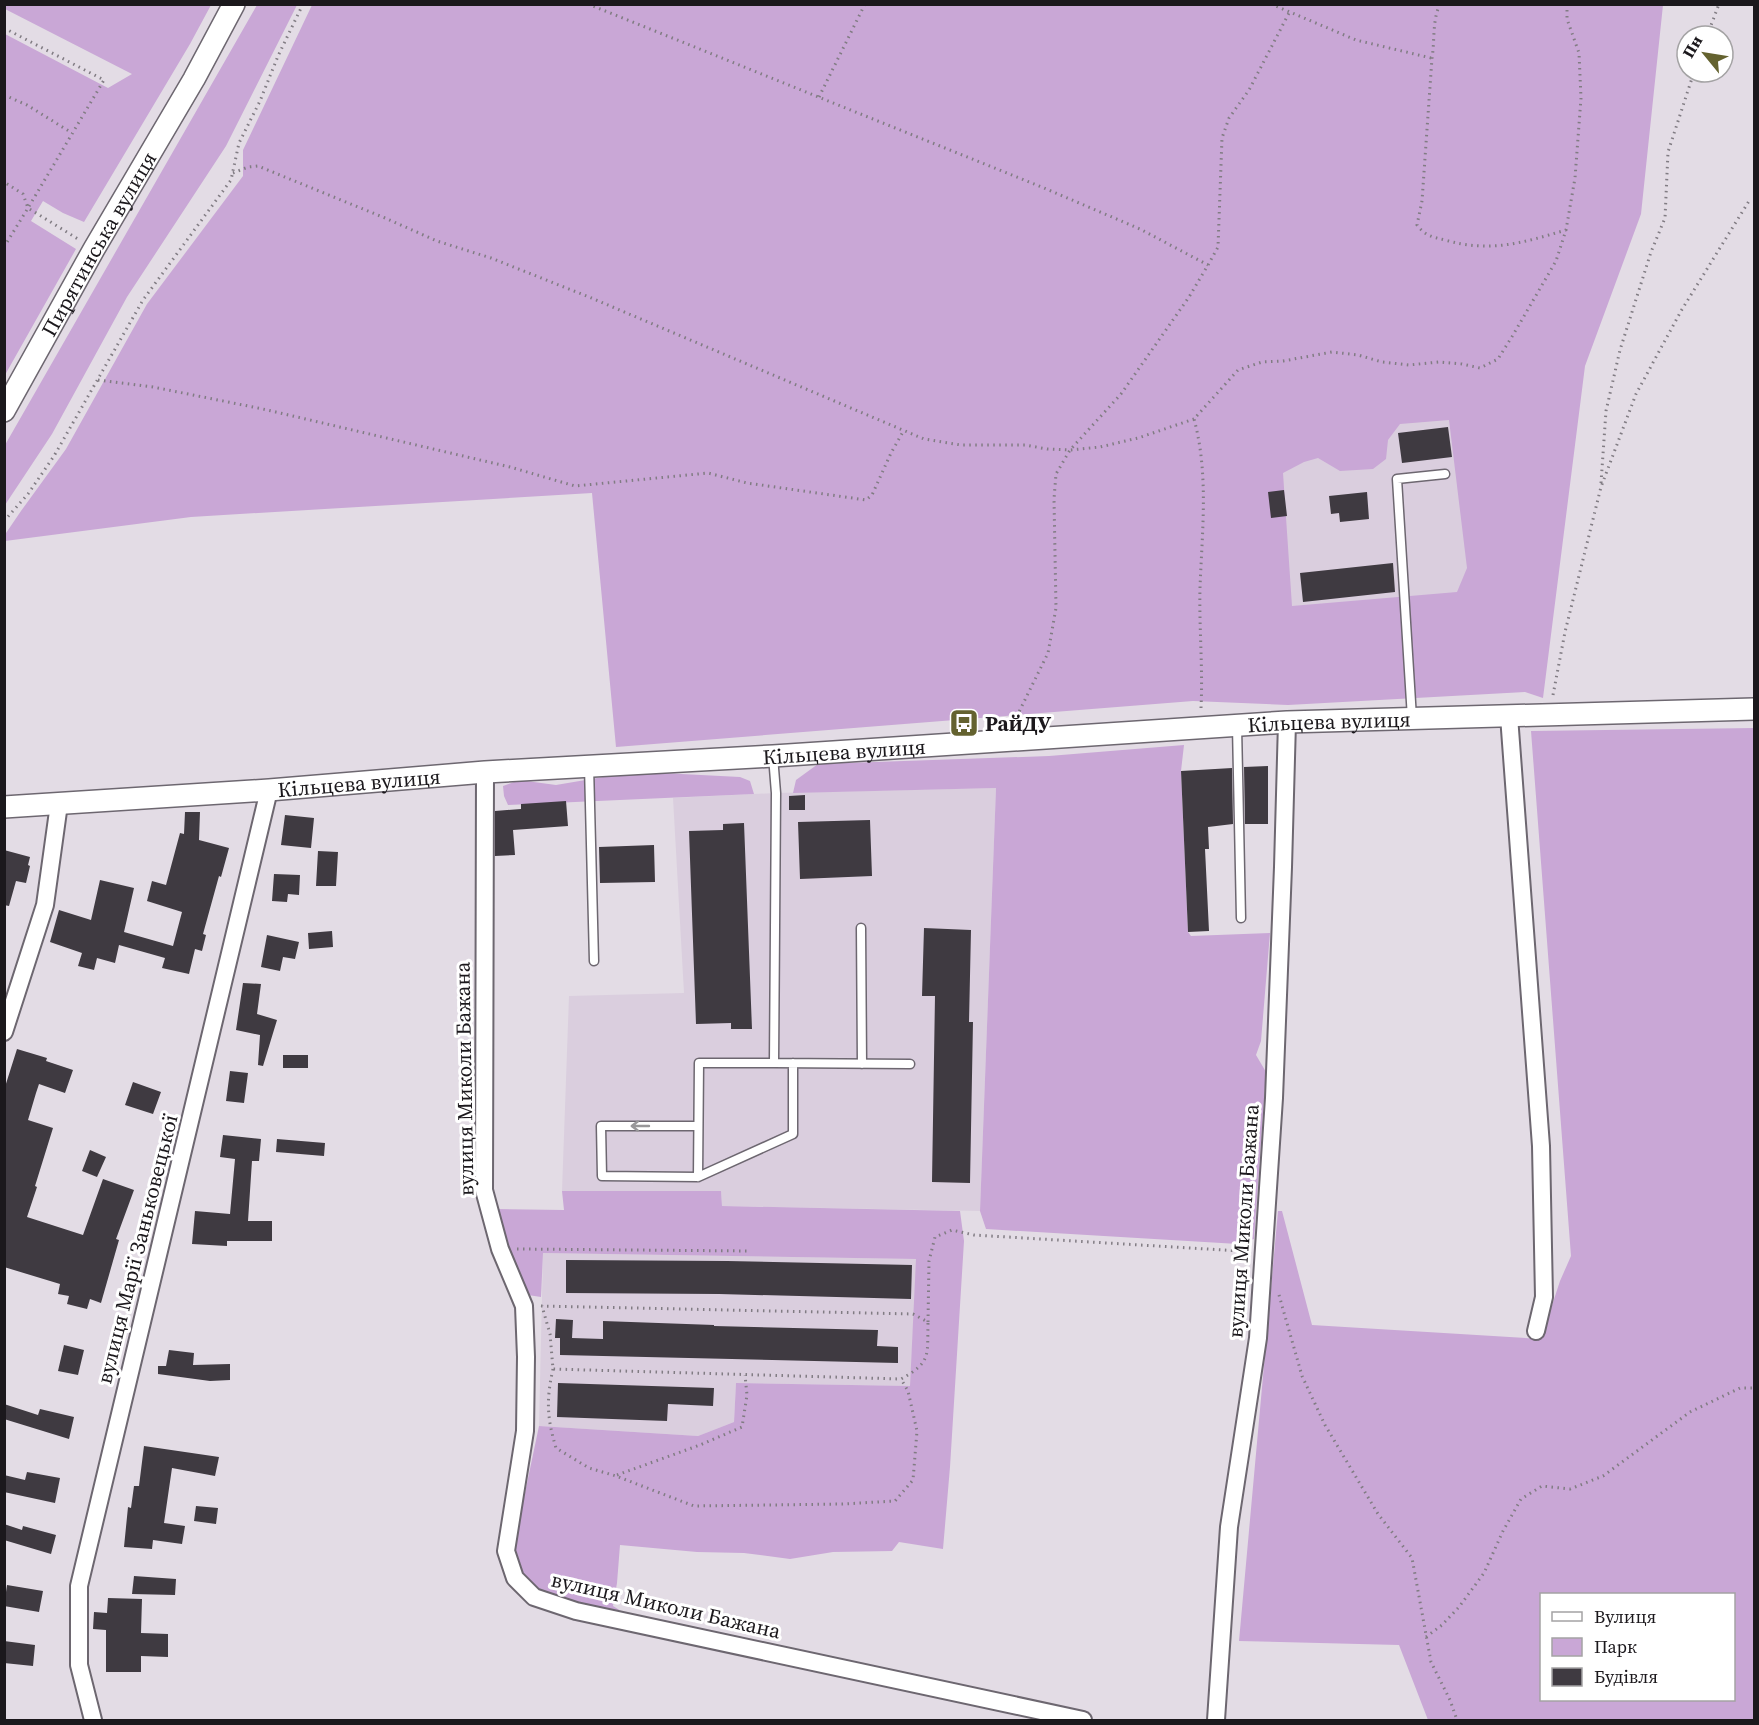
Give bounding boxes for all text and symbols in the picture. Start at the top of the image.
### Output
north arrow [1675,24,1735,84]
text: Пн [1677,31,1707,62]
street label: Пирятинська вулиця [34,146,163,341]
street label: Кільцева вулиця [1247,704,1411,739]
bus stop icon: РайДУ [948,707,980,739]
place label: РайДУ [985,709,1051,738]
street label: Кільцева вулиця [762,731,927,771]
street label: Кільцева вулиця [277,761,442,804]
street label: вулиця Миколи Бажана [447,961,481,1197]
street label: вулиця Миколи Бажана [1220,1103,1266,1339]
street label: вулиця Марії Заньковецької [89,1111,185,1387]
one-way arrow [630,1120,650,1132]
street label: вулиця Миколи Бажана [548,1564,784,1646]
legend [1540,1593,1735,1701]
text: Вулиця [1594,1604,1656,1629]
text: Парк [1594,1634,1637,1659]
text: Будівля [1594,1664,1658,1689]

